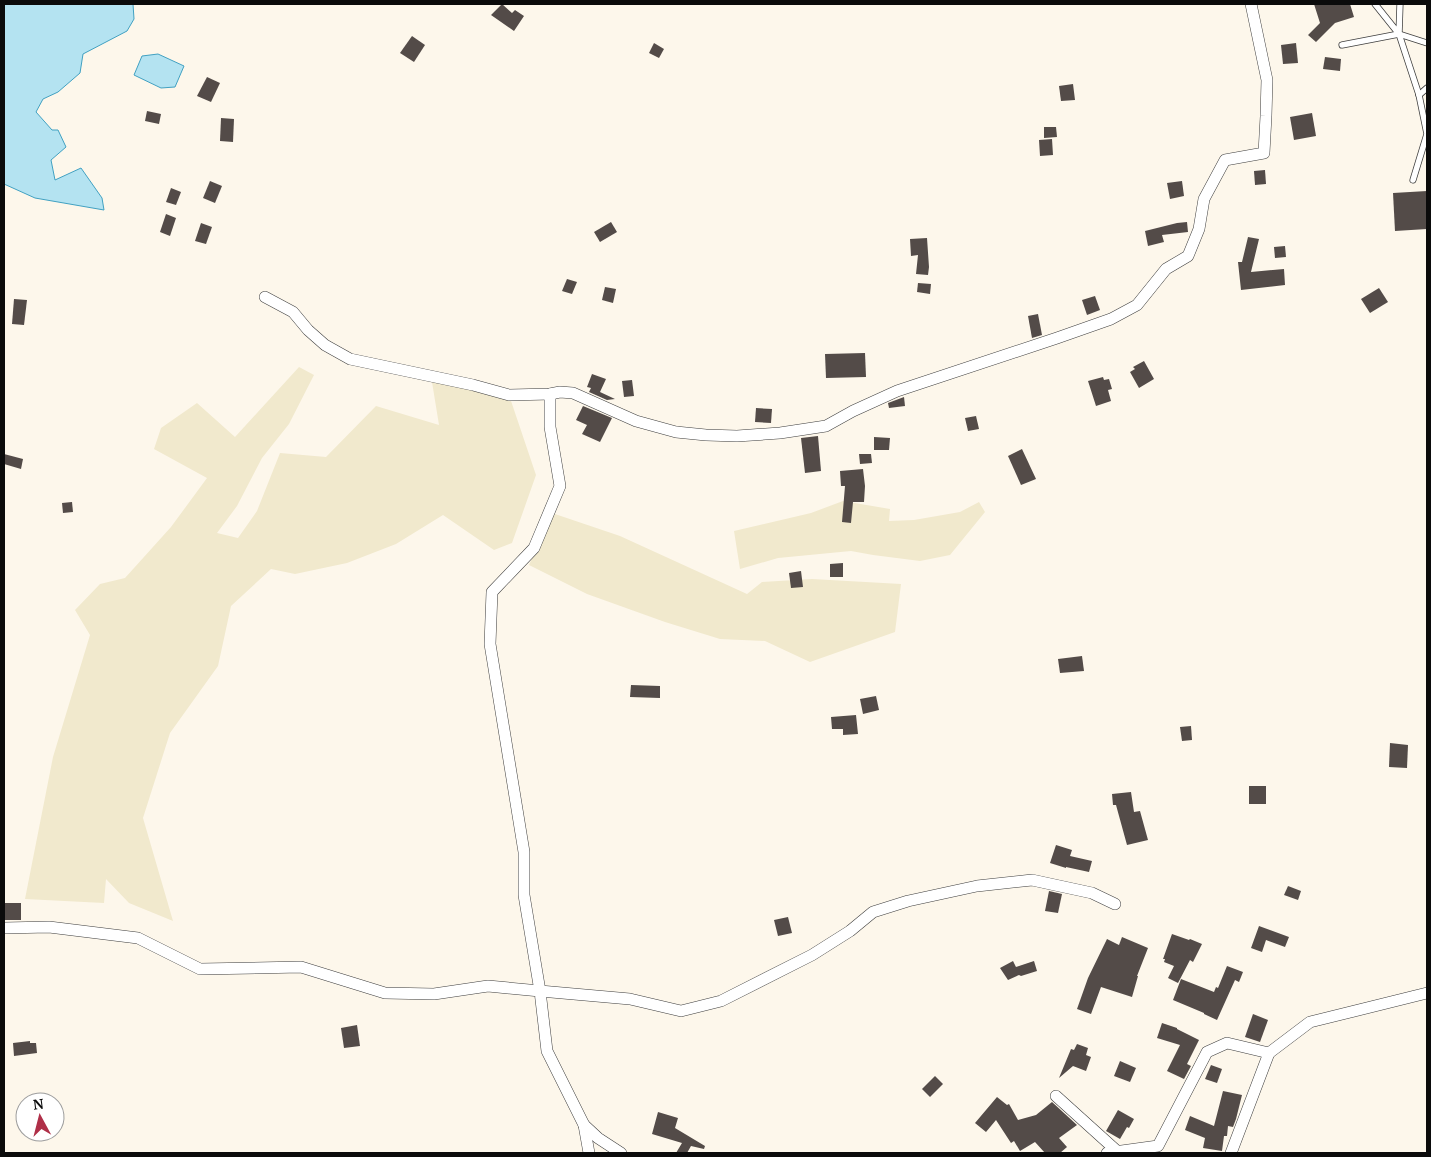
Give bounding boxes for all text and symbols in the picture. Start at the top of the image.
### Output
north arrow [15,1092,65,1142]
text: N [32,1093,45,1114]

